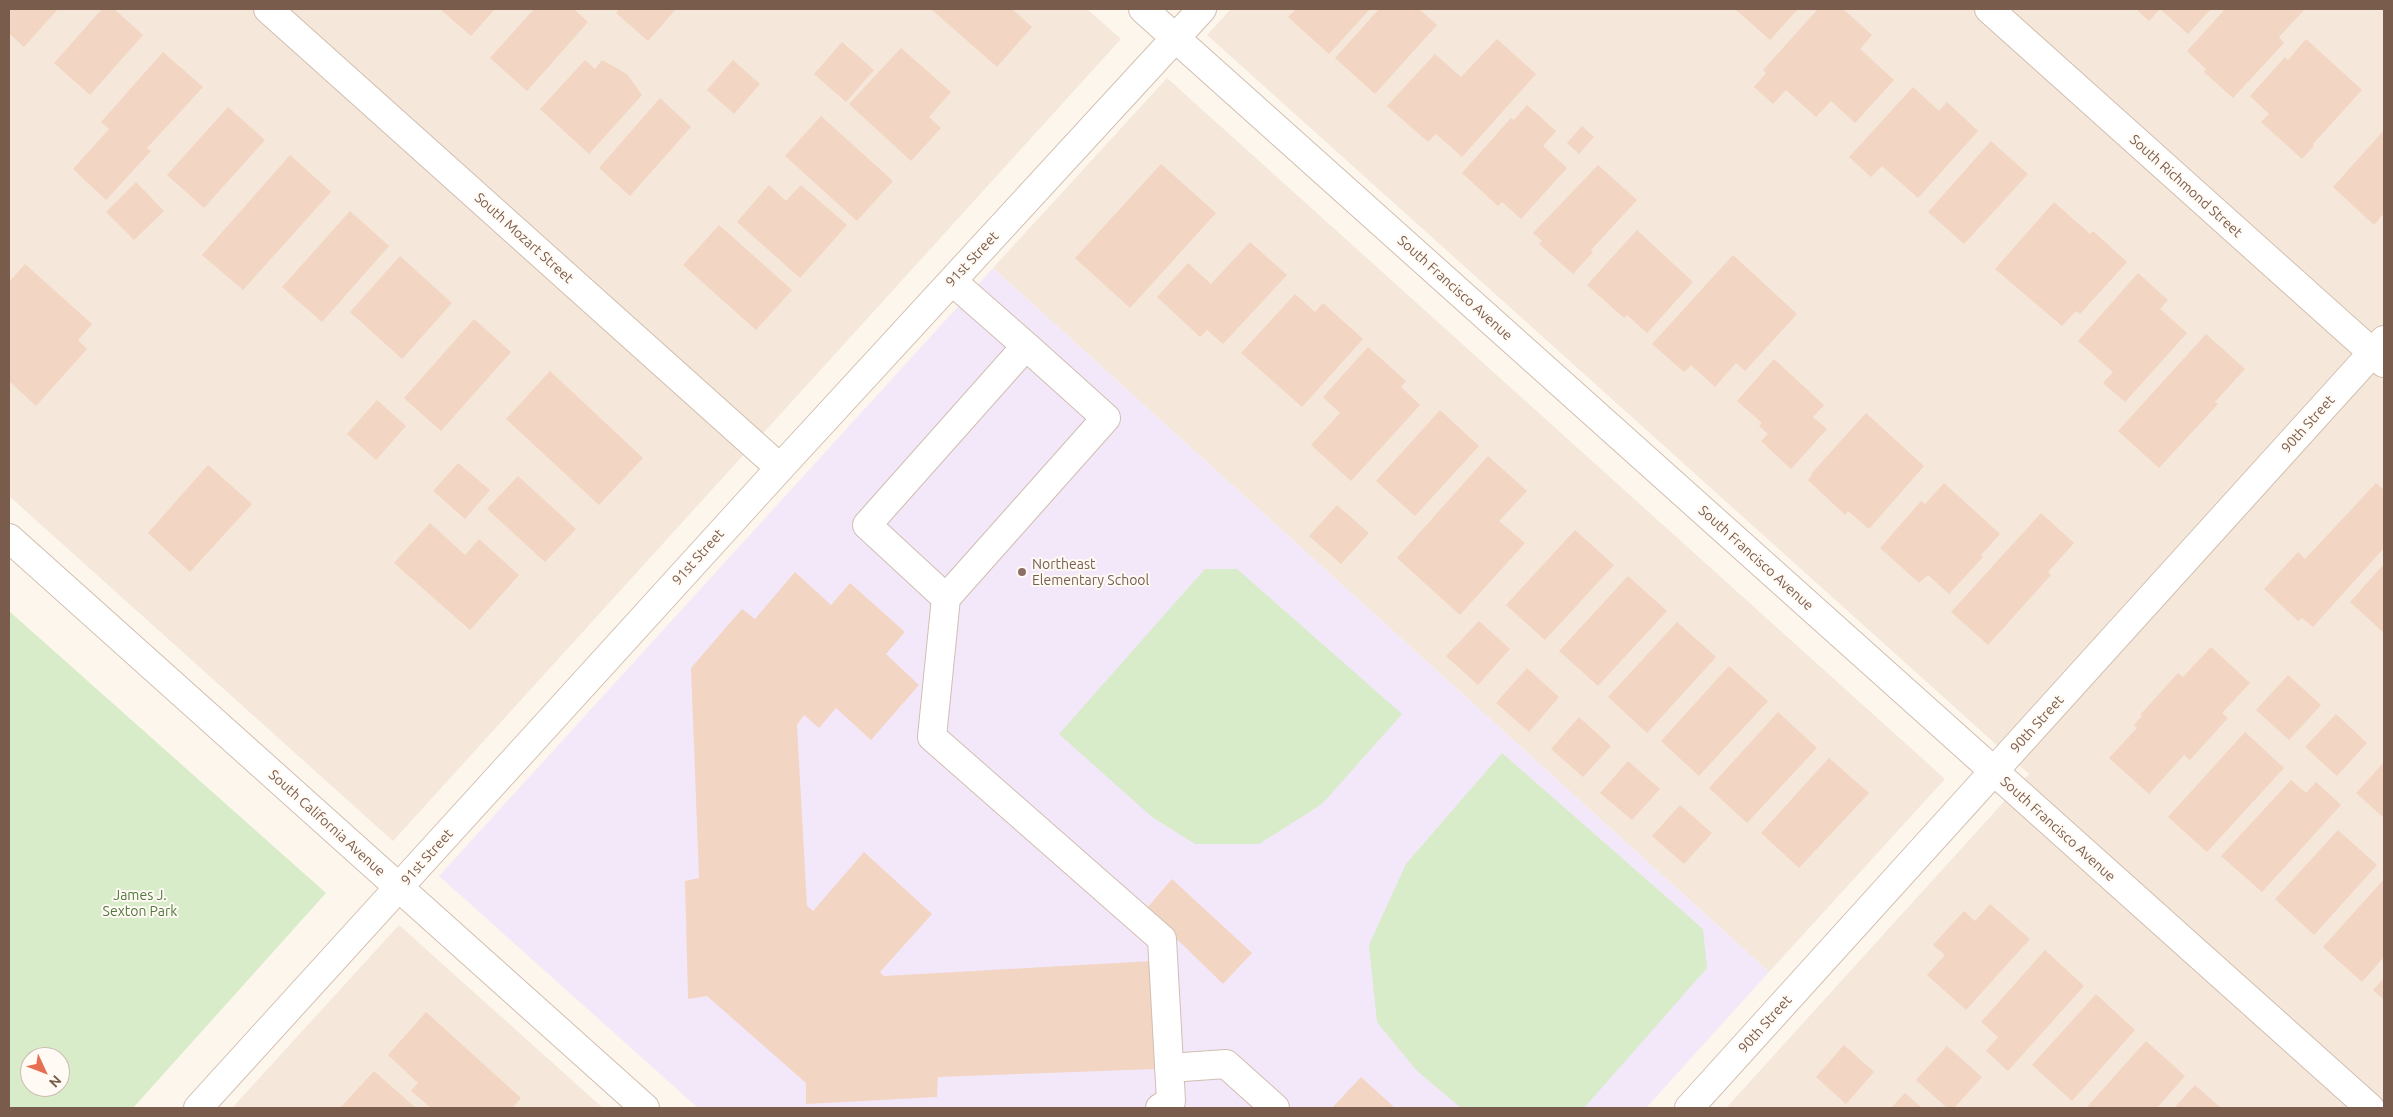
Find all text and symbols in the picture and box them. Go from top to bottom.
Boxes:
street label: South Richmond Street [2126,131,2246,241]
street label: South Mozart Street [471,189,577,287]
street label: 91st Street [942,228,1002,290]
street label: South Francisco Avenue [1394,232,1516,344]
street label: 90th Street [2278,392,2338,456]
street label: South Francisco Avenue [1695,502,1817,614]
street label: 91st Street [668,525,728,589]
place label: Northeast Elementary School [1032,556,1149,588]
marker: Northeast Elementary School [1016,566,1028,578]
street label: 90th Street [2007,692,2067,756]
street label: South California Avenue [265,766,389,880]
street label: South Francisco Avenue [1997,773,2119,885]
street label: 91st Street [397,825,457,889]
park label: James J. Sexton Park [103,887,177,920]
street label: 90th Street [1735,992,1795,1056]
north arrow [20,1047,70,1097]
text: N [46,1072,65,1091]

